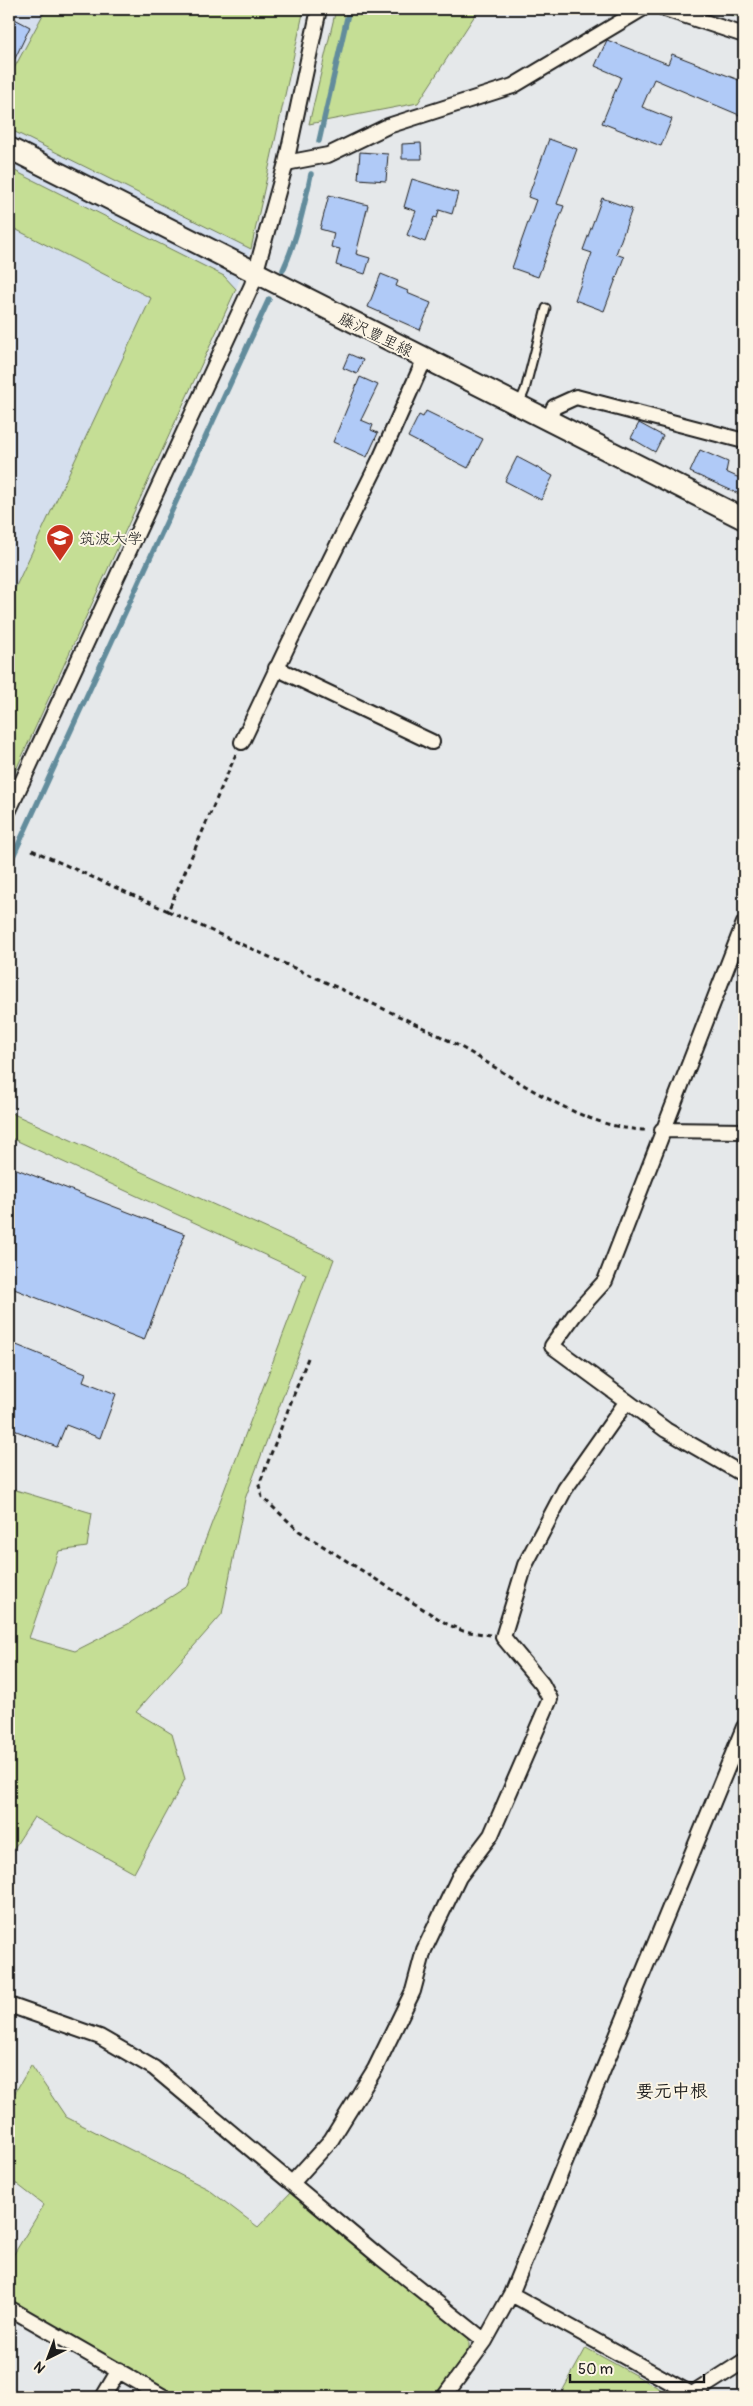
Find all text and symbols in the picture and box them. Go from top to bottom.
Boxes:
street label: 藤沢豊里線 [335,308,416,361]
school or university icon: 筑波大学 [45,523,75,562]
place label: 筑波大学 [79,529,143,549]
district label: 要元中根 [636,2080,708,2103]
north arrow [22,2334,72,2384]
scale bar [570,2351,704,2383]
text: N [30,2358,49,2377]
text: 50 m [578,2360,613,2379]

